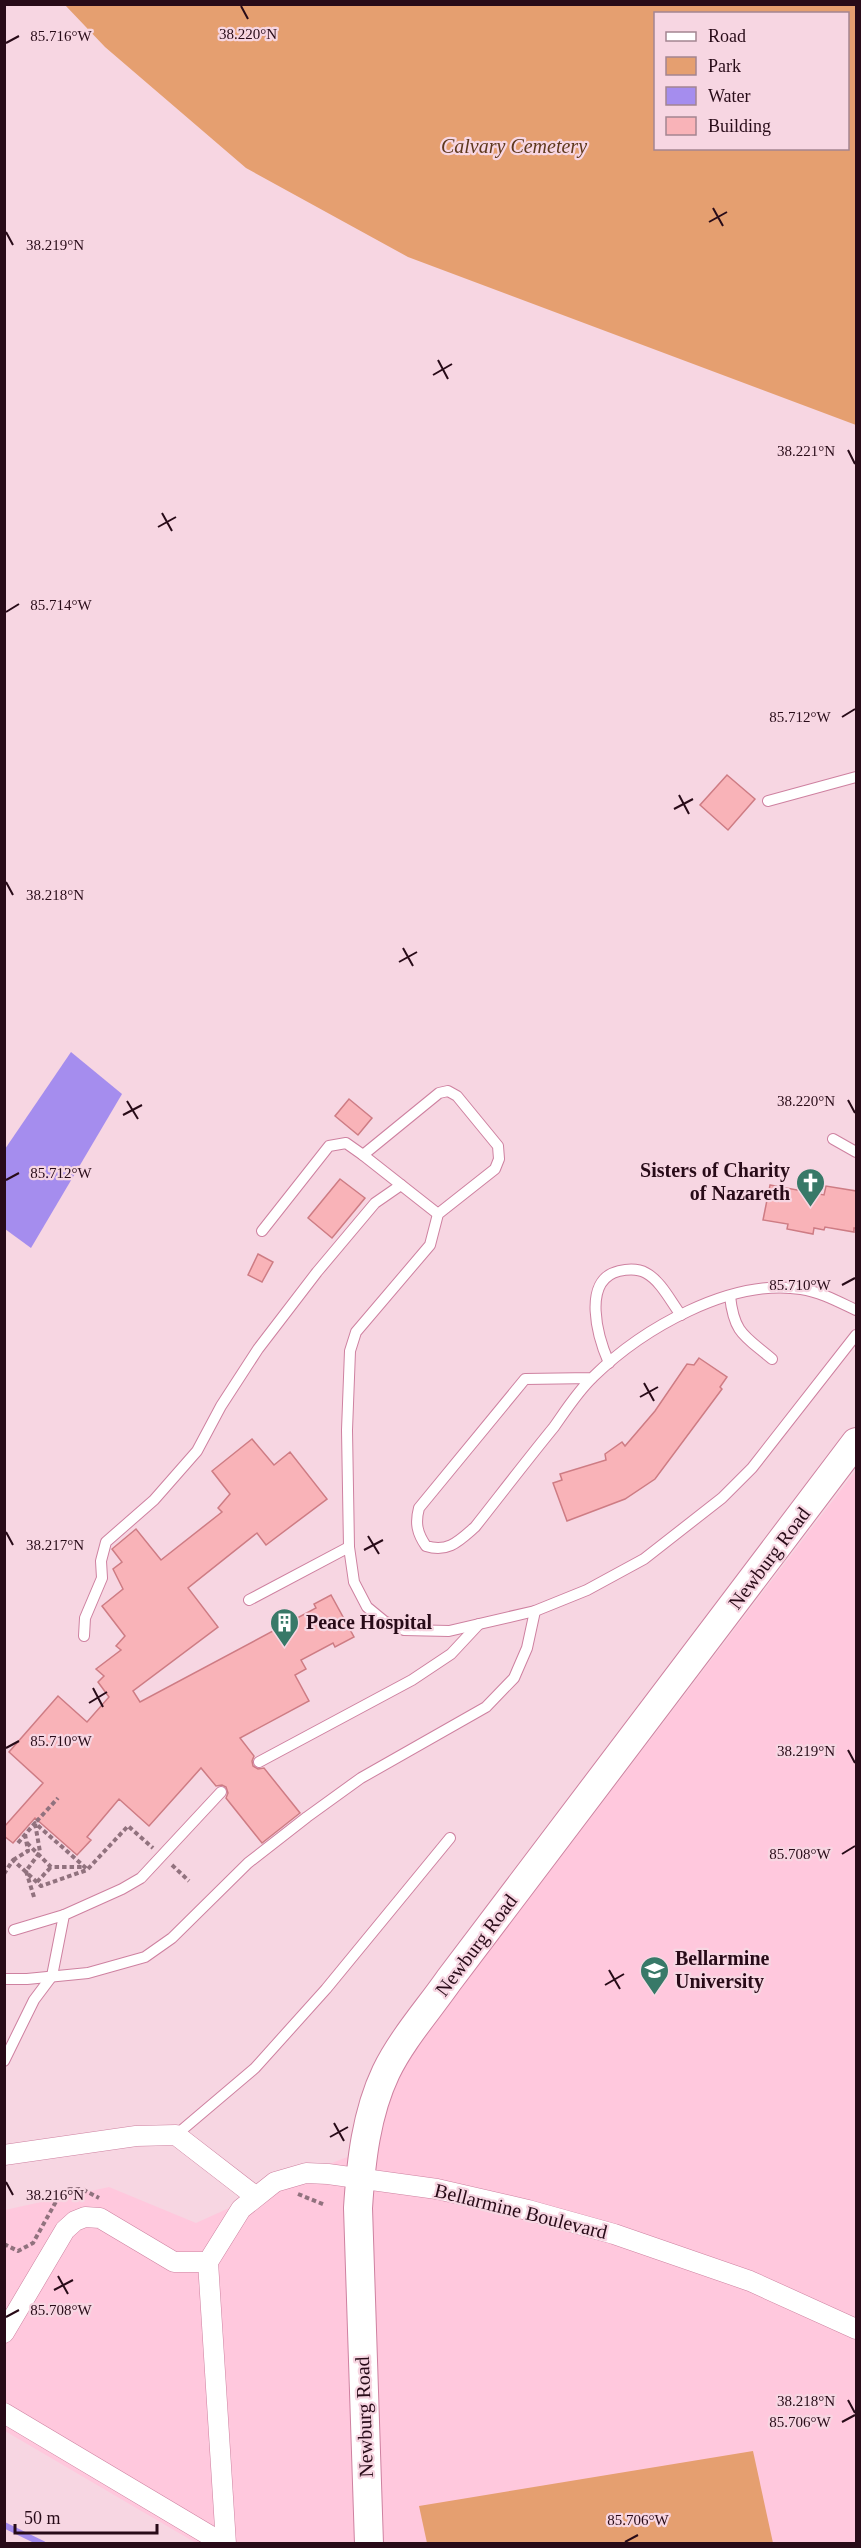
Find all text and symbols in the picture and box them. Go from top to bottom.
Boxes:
legend [654,12,849,150]
text: 38.220°N [219,26,277,42]
text: Road [708,26,746,46]
text: 85.716°W [30,28,93,44]
text: Park [708,56,741,76]
text: Water [708,86,751,106]
text: Building [708,116,771,136]
park label: Calvary Cemetery [441,135,587,158]
text: 38.219°N [26,237,84,253]
text: 38.221°N [777,443,835,459]
text: 85.714°W [30,597,93,613]
text: 85.712°W [769,709,832,725]
text: 38.218°N [26,887,84,903]
text: 38.220°N [777,1093,835,1109]
place label: Sisters of Charity of Nazareth [640,1159,790,1204]
text: 85.712°W [30,1165,93,1181]
church icon: Sisters of Charity of Nazareth [795,1166,827,1208]
text: 85.710°W [769,1277,832,1293]
street label: Newburg Road [724,1503,815,1614]
text: 38.217°N [26,1537,84,1553]
building icon: Peace Hospital [269,1606,301,1648]
place label: Peace Hospital [306,1611,433,1634]
text: 85.710°W [30,1733,93,1749]
text: 38.219°N [777,1743,835,1759]
text: 85.708°W [769,1846,832,1862]
street label: Newburg Road [431,1890,522,2001]
place label: Bellarmine University [675,1947,770,1993]
school or university icon: Bellarmine University [638,1954,670,1996]
street label: Bellarmine Boulevard [432,2179,610,2243]
text: 38.216°N [26,2187,84,2203]
text: 85.708°W [30,2302,93,2318]
street label: Newburg Road [351,2356,378,2478]
text: 38.218°N [777,2393,835,2409]
text: 85.706°W [769,2414,832,2430]
scale bar [15,2497,158,2535]
text: 50 m [24,2508,61,2528]
text: 85.706°W [607,2512,670,2528]

